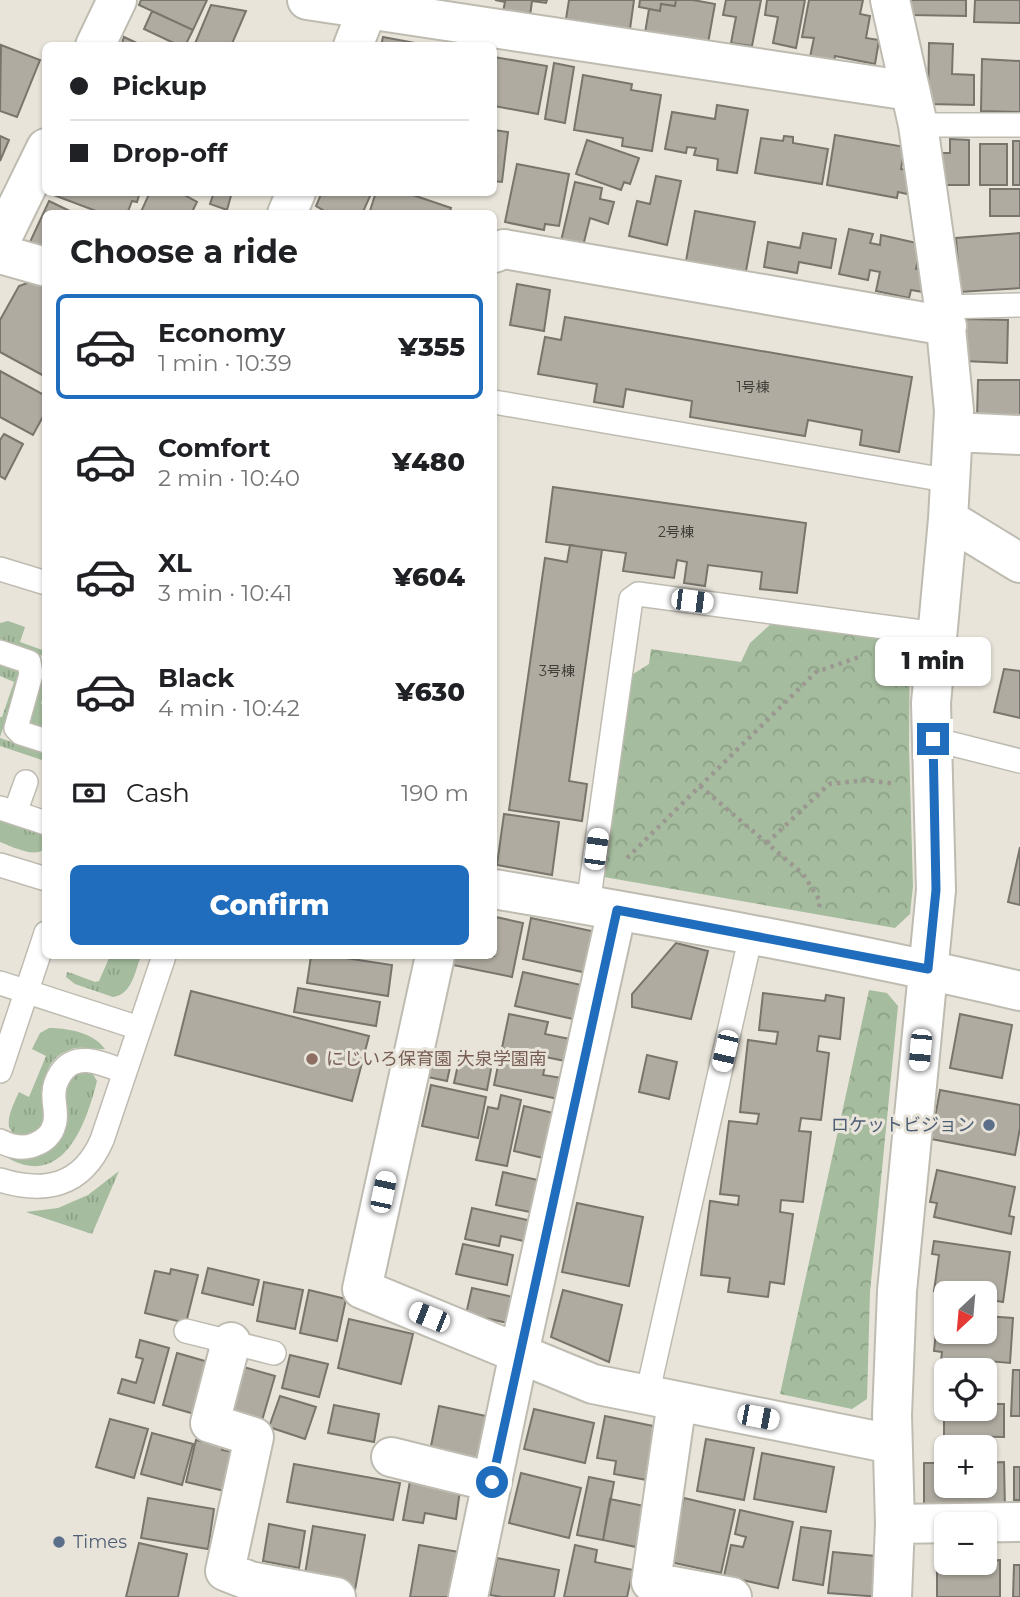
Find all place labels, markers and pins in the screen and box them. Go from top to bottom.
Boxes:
place label: にじいろ保育園 大泉学園南 [326,1048,547,1070]
marker: にじいろ保育園 大泉学園南 [304,1051,320,1067]
place label: ロケットビジョン [831,1114,975,1136]
marker: ロケットビジョン [981,1117,997,1133]
place label: Times [73,1531,127,1553]
marker: Times [51,1534,67,1550]

